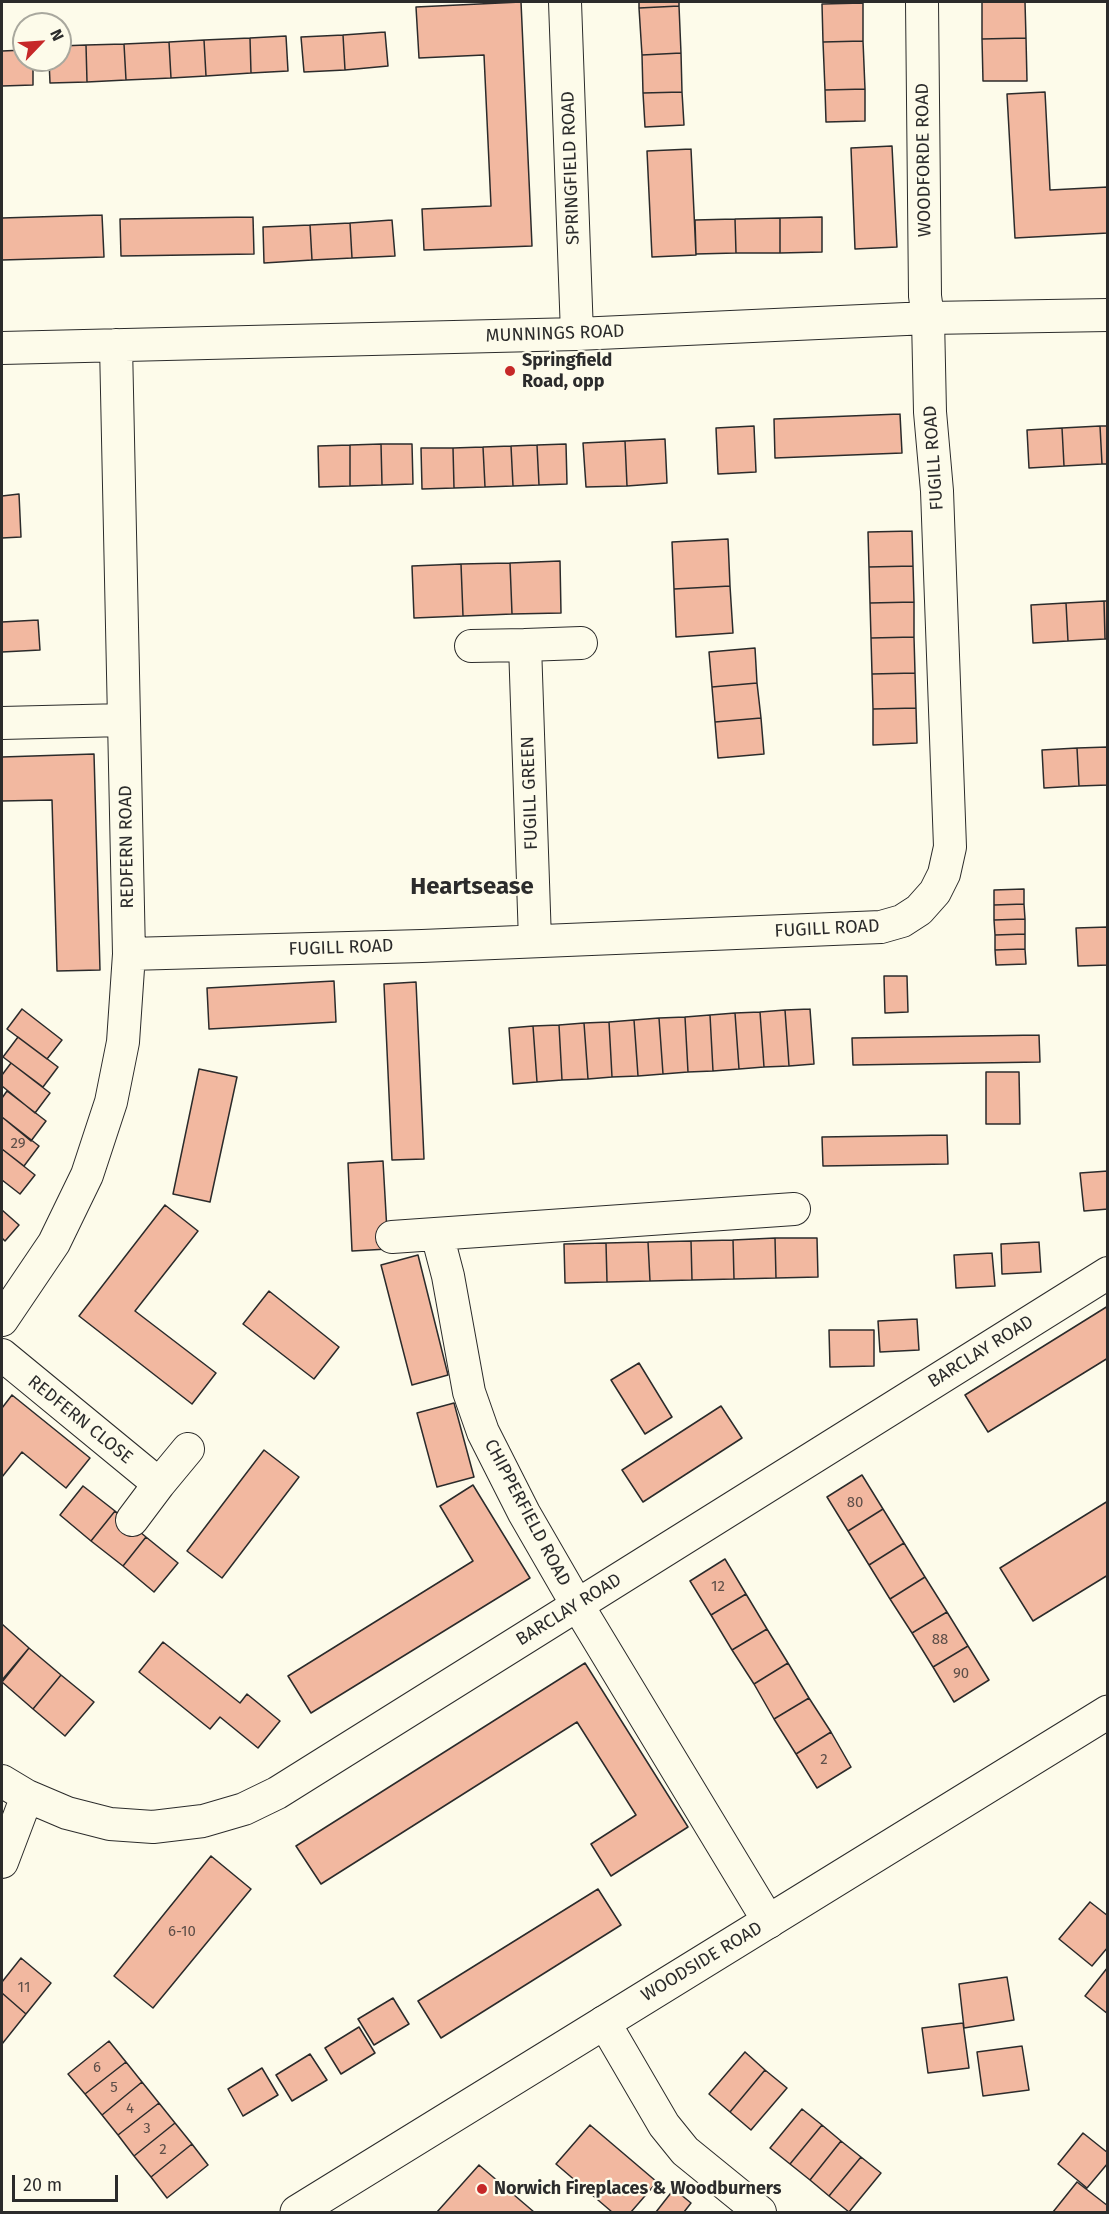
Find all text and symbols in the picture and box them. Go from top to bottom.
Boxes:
north arrow [12,12,72,72]
text: N [46,26,68,44]
street label: WOODFORDE ROAD [912,83,936,237]
street label: SPRINGFIELD ROAD [558,91,584,245]
street label: MUNNINGS ROAD [485,321,625,347]
place label: Springfield Road, opp [522,350,612,392]
marker: Springfield Road, opp [503,364,517,378]
street label: FUGILL ROAD [920,405,948,511]
street label: FUGILL GREEN [517,736,543,850]
street label: REDFERN ROAD [115,785,139,909]
district label: Heartsease [410,873,534,901]
street label: FUGILL ROAD [774,915,880,943]
street label: FUGILL ROAD [288,935,394,961]
house number: 29 [10,1135,26,1153]
street label: BARCLAY ROAD [924,1311,1038,1393]
street label: REDFERN CLOSE [23,1371,137,1469]
street label: CHIPPERFIELD ROAD [479,1436,575,1590]
house number: 80 [847,1494,863,1512]
street label: BARCLAY ROAD [512,1569,626,1651]
house number: 12 [711,1578,725,1596]
house number: 88 [932,1631,948,1649]
house number: 90 [953,1665,969,1683]
house number: 2 [820,1751,828,1769]
street label: WOODSIDE ROAD [638,1917,766,2007]
house number: 6-10 [168,1923,196,1941]
house number: 11 [18,1979,30,1997]
house number: 6 [93,2059,101,2077]
house number: 5 [110,2079,118,2097]
house number: 4 [126,2100,134,2118]
house number: 3 [143,2120,151,2138]
house number: 2 [159,2141,167,2159]
scale bar [15,2163,122,2201]
text: 20 m [23,2174,62,2196]
place label: Norwich Fireplaces & Woodburners [494,2178,782,2200]
marker: Norwich Fireplaces & Woodburners [475,2182,489,2196]

